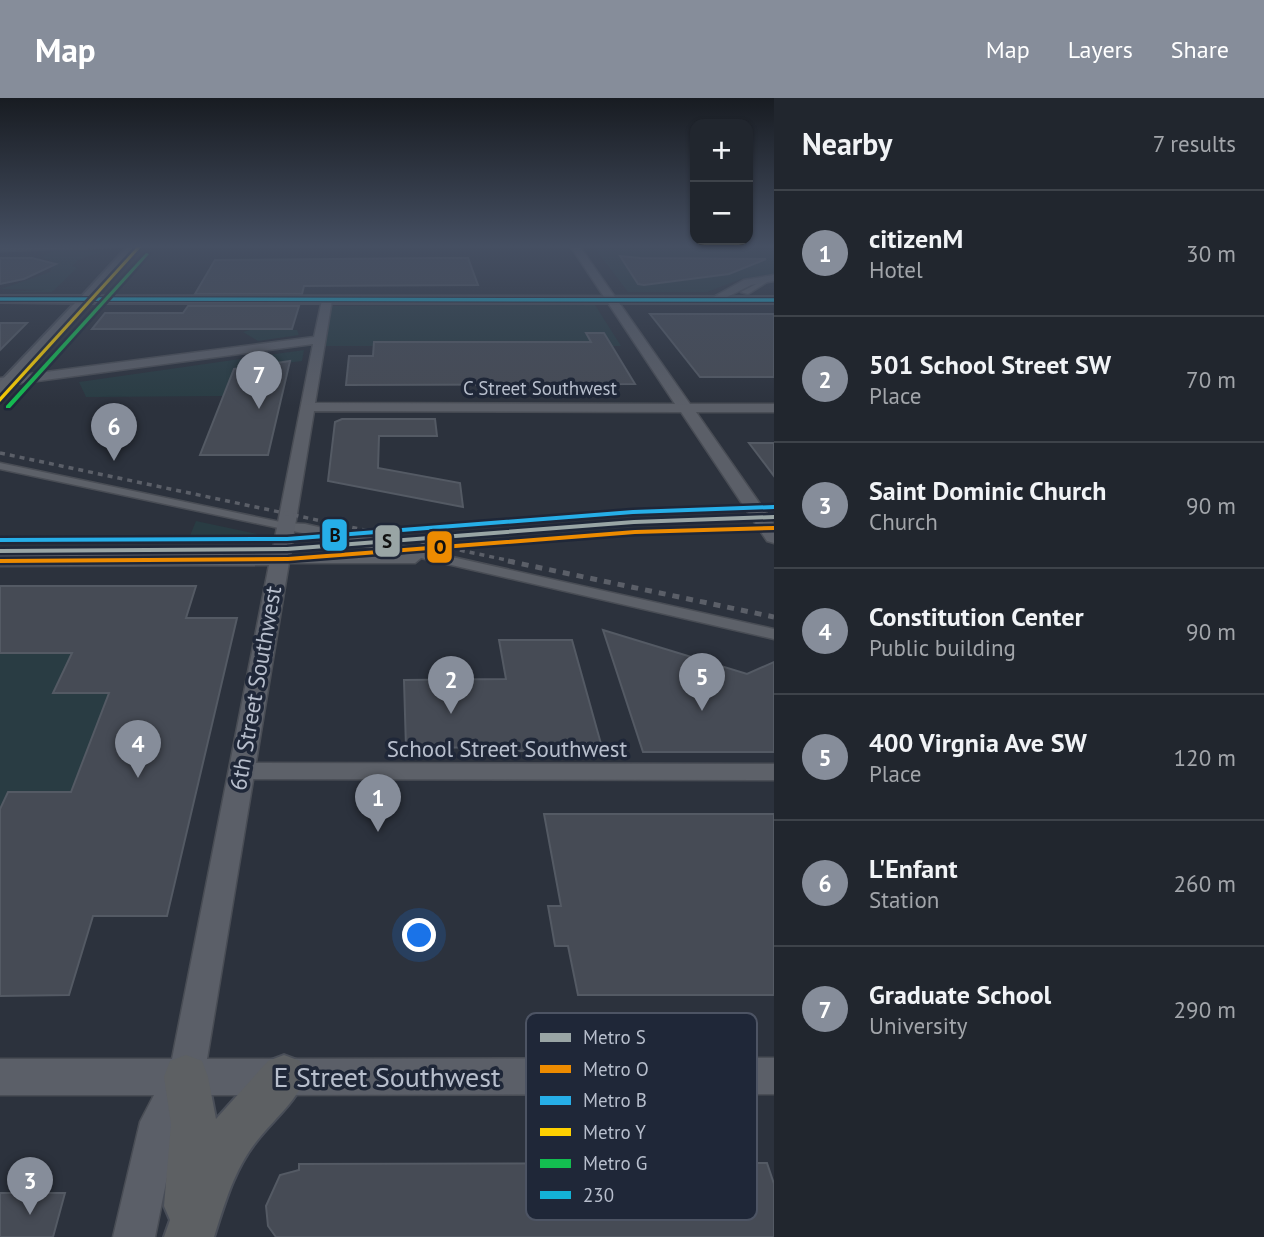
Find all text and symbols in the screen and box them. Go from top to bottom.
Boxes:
text: Map [35,28,96,71]
text: Map [986,34,1030,65]
text: Layers [1068,34,1133,65]
text: Share [1171,34,1229,65]
map controls [690,119,753,245]
button: + [690,119,753,182]
text: Nearby [802,124,892,163]
text: 7 results [1153,129,1236,158]
button: − [690,182,753,245]
text: citizenM [869,222,963,255]
text: 1 [818,239,832,268]
text: 30 m [1186,239,1236,268]
text: Hotel [869,255,923,284]
text: 501 School Street SW [869,348,1111,381]
pin: 7 [236,351,282,409]
text: 2 [818,365,832,394]
text: 70 m [1186,365,1236,394]
street label: C Street Southwest [463,376,618,400]
text: Place [869,381,922,410]
pin: 6 [91,403,137,461]
text: Saint Dominic Church [869,474,1106,507]
text: 3 [818,491,832,520]
text: 90 m [1186,491,1236,520]
text: Church [869,507,938,536]
line badge: B [321,518,348,552]
text: B [329,523,341,547]
line badge: S [374,524,401,558]
text: S [382,529,392,553]
line badge: O [426,530,453,564]
text: O [434,535,447,559]
street label: 6th Street Southwest [223,583,287,792]
text: Constitution Center [869,600,1084,633]
text: 4 [818,617,832,646]
text: 90 m [1186,617,1236,646]
text: Public building [869,633,1016,662]
pin: 5 [679,653,725,711]
pin: 2 [428,656,474,714]
pin: 4 [115,720,161,778]
text: 400 Virgnia Ave SW [869,726,1087,759]
street label: School Street Southwest [387,734,628,763]
text: 5 [818,743,832,772]
text: 120 m [1174,743,1236,772]
text: Place [869,759,922,788]
pin: 1 [355,774,401,832]
text: L'Enfant [869,852,958,885]
text: 6 [818,869,832,898]
text: 260 m [1174,869,1236,898]
text: Station [869,885,939,914]
your location [402,918,436,952]
text: Graduate School [869,978,1051,1011]
text: 7 [818,995,832,1024]
text: 290 m [1174,995,1236,1024]
text: University [869,1011,967,1040]
legend [526,1013,757,1220]
text: Metro S [583,1025,646,1049]
text: Metro O [583,1057,649,1081]
street label: E Street Southwest [273,1058,501,1095]
text: Metro B [583,1088,647,1112]
text: Metro Y [583,1120,646,1144]
text: Metro G [583,1151,647,1175]
pin: 3 [7,1157,53,1215]
text: 230 [583,1183,614,1207]

